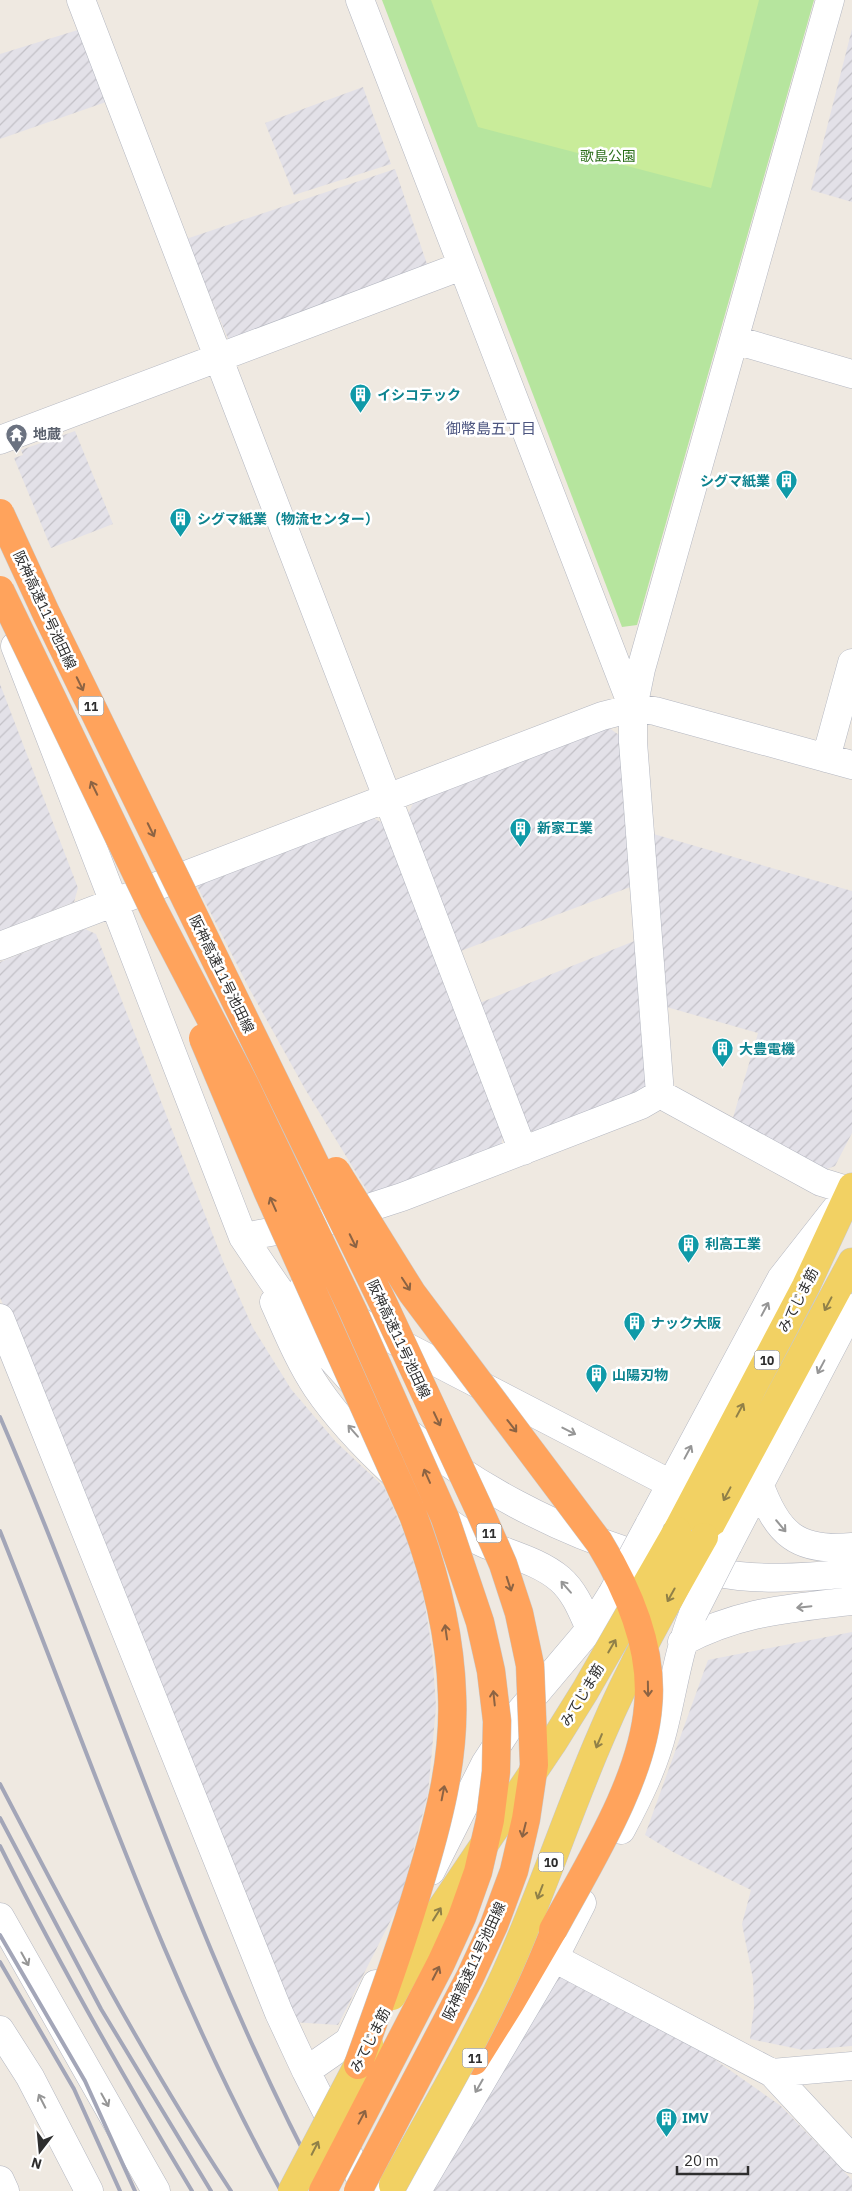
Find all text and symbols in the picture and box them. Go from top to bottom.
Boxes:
park label: 歌島公園 [580,147,636,165]
building icon: イシコテック [349,383,373,414]
place label: イシコテック [377,386,461,404]
district label: 御幣島五丁目 [446,419,536,438]
temple icon: 地蔵 [5,422,29,453]
place label: 地蔵 [33,425,61,443]
building icon: シグマ紙業 [774,469,798,500]
place label: シグマ紙業 [700,472,770,490]
building icon: シグマ紙業（物流センター） [169,507,193,538]
place label: シグマ紙業（物流センター） [197,510,379,528]
street label: 阪神高速11号池田線 [10,548,80,672]
one-way arrow [76,676,85,691]
road number: 11 [78,696,104,716]
one-way arrow [89,781,99,796]
building icon: 新家工業 [509,816,533,847]
place label: 新家工業 [537,819,593,837]
one-way arrow [147,822,156,837]
street label: 阪神高速11号池田線 [186,912,258,1036]
building icon: 大豊電機 [711,1037,735,1068]
place label: 大豊電機 [739,1040,795,1058]
one-way arrow [268,1197,278,1212]
building icon: 利高工業 [677,1232,701,1263]
one-way arrow [348,1233,358,1248]
place label: 利高工業 [705,1235,761,1253]
street label: みてじま筋 [774,1265,822,1335]
one-way arrow [401,1276,411,1290]
street label: 阪神高速11号池田線 [364,1277,434,1401]
one-way arrow [823,1296,832,1311]
one-way arrow [760,1301,770,1316]
building icon: ナック大阪 [623,1311,647,1342]
place label: ナック大阪 [651,1314,721,1332]
road number: 10 [754,1350,780,1370]
one-way arrow [816,1359,826,1374]
building icon: 山陽刃物 [584,1363,608,1394]
place label: 山陽刃物 [612,1366,668,1384]
one-way arrow [736,1403,745,1418]
one-way arrow [433,1411,443,1426]
one-way arrow [506,1419,517,1432]
one-way arrow [347,1425,359,1438]
one-way arrow [562,1426,577,1436]
one-way arrow [683,1444,693,1459]
one-way arrow [421,1469,431,1484]
one-way arrow [722,1486,731,1501]
one-way arrow [775,1520,787,1533]
road number: 11 [476,1524,502,1542]
one-way arrow [505,1576,515,1592]
one-way arrow [561,1580,572,1593]
one-way arrow [666,1588,676,1603]
one-way arrow [796,1602,812,1612]
one-way arrow [441,1624,451,1640]
one-way arrow [607,1639,617,1653]
street label: みてじま筋 [556,1660,608,1730]
one-way arrow [643,1680,653,1697]
one-way arrow [489,1690,499,1706]
one-way arrow [593,1733,603,1748]
one-way arrow [439,1786,449,1802]
one-way arrow [519,1822,528,1838]
road number: 10 [538,1852,564,1871]
one-way arrow [535,1884,544,1899]
street label: 阪神高速11号池田線 [439,1899,509,2023]
one-way arrow [432,1907,442,1921]
one-way arrow [20,1951,30,1966]
one-way arrow [431,1965,441,1980]
street label: みてじま筋 [346,2005,394,2075]
road number: 11 [462,2048,488,2068]
one-way arrow [473,2078,483,2092]
one-way arrow [101,2092,110,2107]
one-way arrow [37,2094,46,2109]
building icon: IMV [654,2106,678,2137]
place label: IMV [682,2109,709,2127]
one-way arrow [357,2110,367,2125]
north arrow [15,2126,65,2176]
one-way arrow [311,2141,320,2156]
scale bar [677,2144,748,2176]
text: 20 m [684,2151,719,2170]
text: N [29,2153,44,2174]

